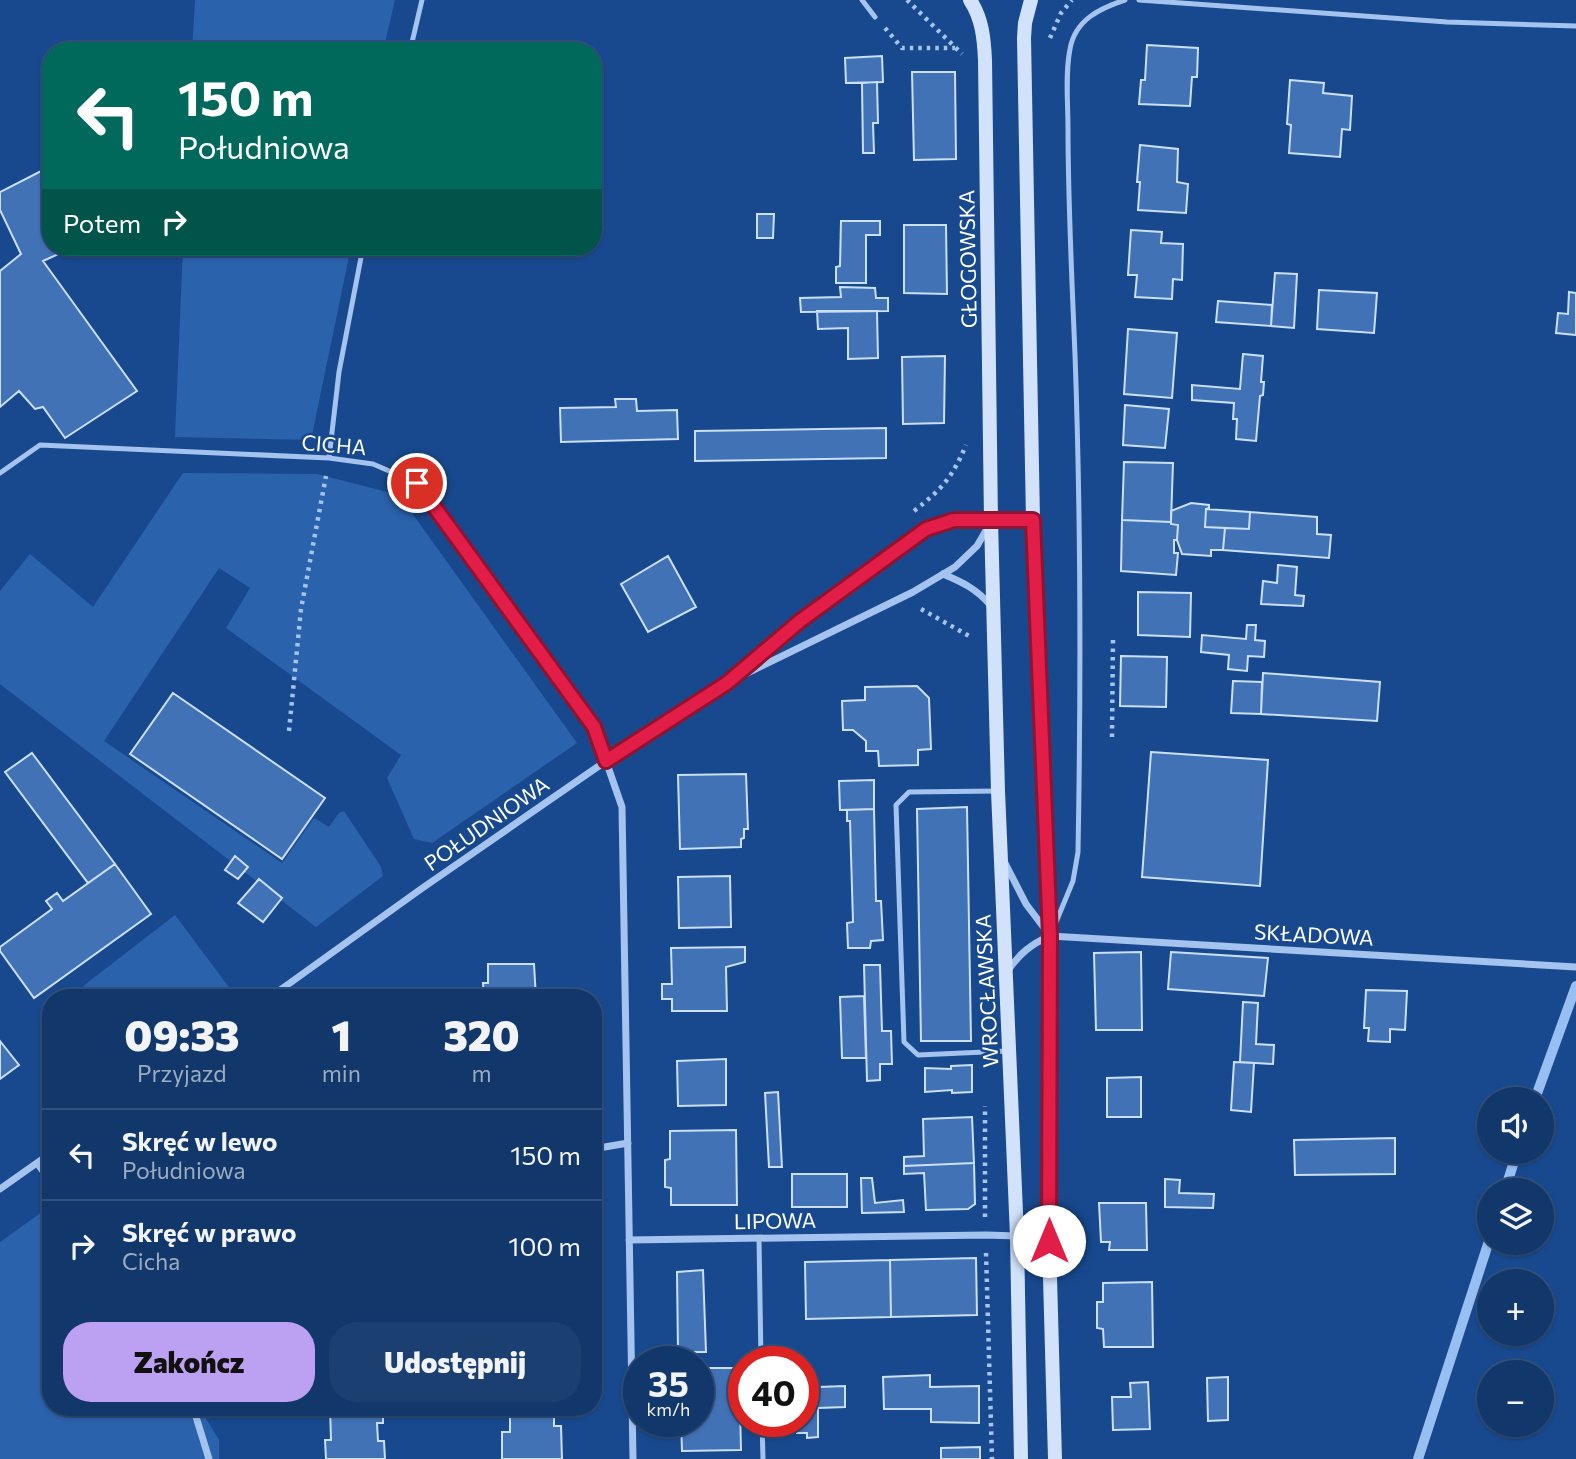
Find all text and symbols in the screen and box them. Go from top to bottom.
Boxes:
text: 150 m [178,66,313,126]
icon: left [63,70,154,161]
text: Południowa [178,126,350,166]
street label: GŁOGOWSKA [953,190,981,328]
icon: right [155,203,193,241]
text: Potem [63,207,141,238]
street label: CICHA [301,429,367,459]
pin [387,453,447,513]
icon: arrive [398,464,436,502]
street label: POŁUDNIOWA [419,771,553,875]
street label: WROCŁAWSKA [969,914,1003,1068]
street label: SKŁADOWA [1254,918,1374,950]
text: 09:33 [124,1008,240,1060]
text: 1 [332,1008,351,1060]
text: 320 [443,1008,520,1060]
text: Przyjazd [137,1059,227,1087]
text: min [322,1059,361,1087]
text: m [471,1059,491,1087]
map controls [1477,1087,1554,1437]
button: sound [1477,1087,1554,1164]
text: Skręć w lewo [122,1125,278,1156]
icon: left [63,1136,101,1174]
text: 150 m [510,1139,581,1170]
text: Południowa [122,1156,245,1184]
button: layers [1477,1178,1554,1255]
position arrow [1012,1204,1086,1278]
street label: LIPOWA [734,1207,816,1233]
text: Skręć w prawo [122,1216,297,1247]
icon: right [63,1227,101,1265]
text: 100 m [508,1230,581,1261]
text: Cicha [122,1247,180,1275]
button: + [1477,1269,1554,1346]
button: Zakończ [63,1322,315,1402]
button: Udostępnij [329,1322,581,1402]
speed limit sign: 40 [728,1346,819,1437]
button: − [1477,1360,1554,1437]
text: 35 [648,1361,689,1404]
text: km/h [647,1398,690,1420]

